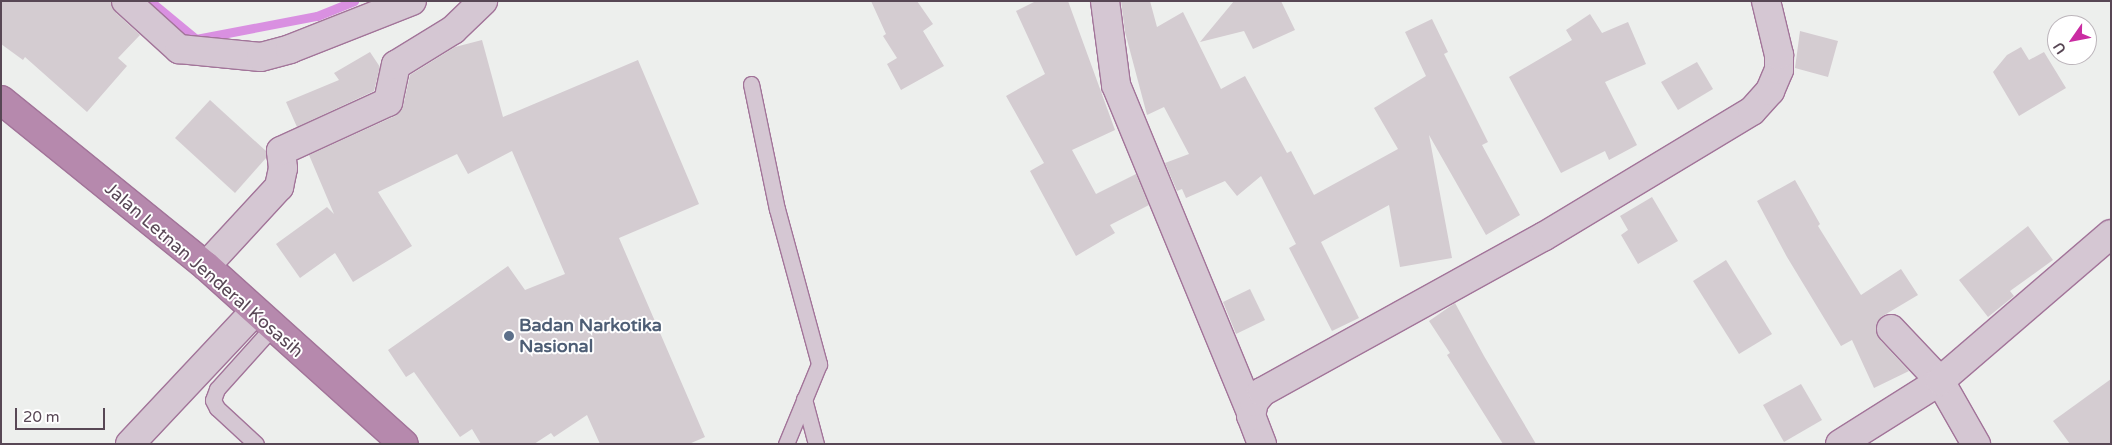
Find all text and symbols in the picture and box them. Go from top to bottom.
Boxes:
north arrow [2047,15,2097,65]
text: U [2050,39,2070,57]
street label: Jalan Letnan Jenderal Kosasih [100,178,308,362]
place label: Badan Narkotika Nasional [519,315,662,358]
marker: Badan Narkotika Nasional [503,330,515,342]
scale bar [18,398,108,430]
text: 20 m [23,408,60,426]

